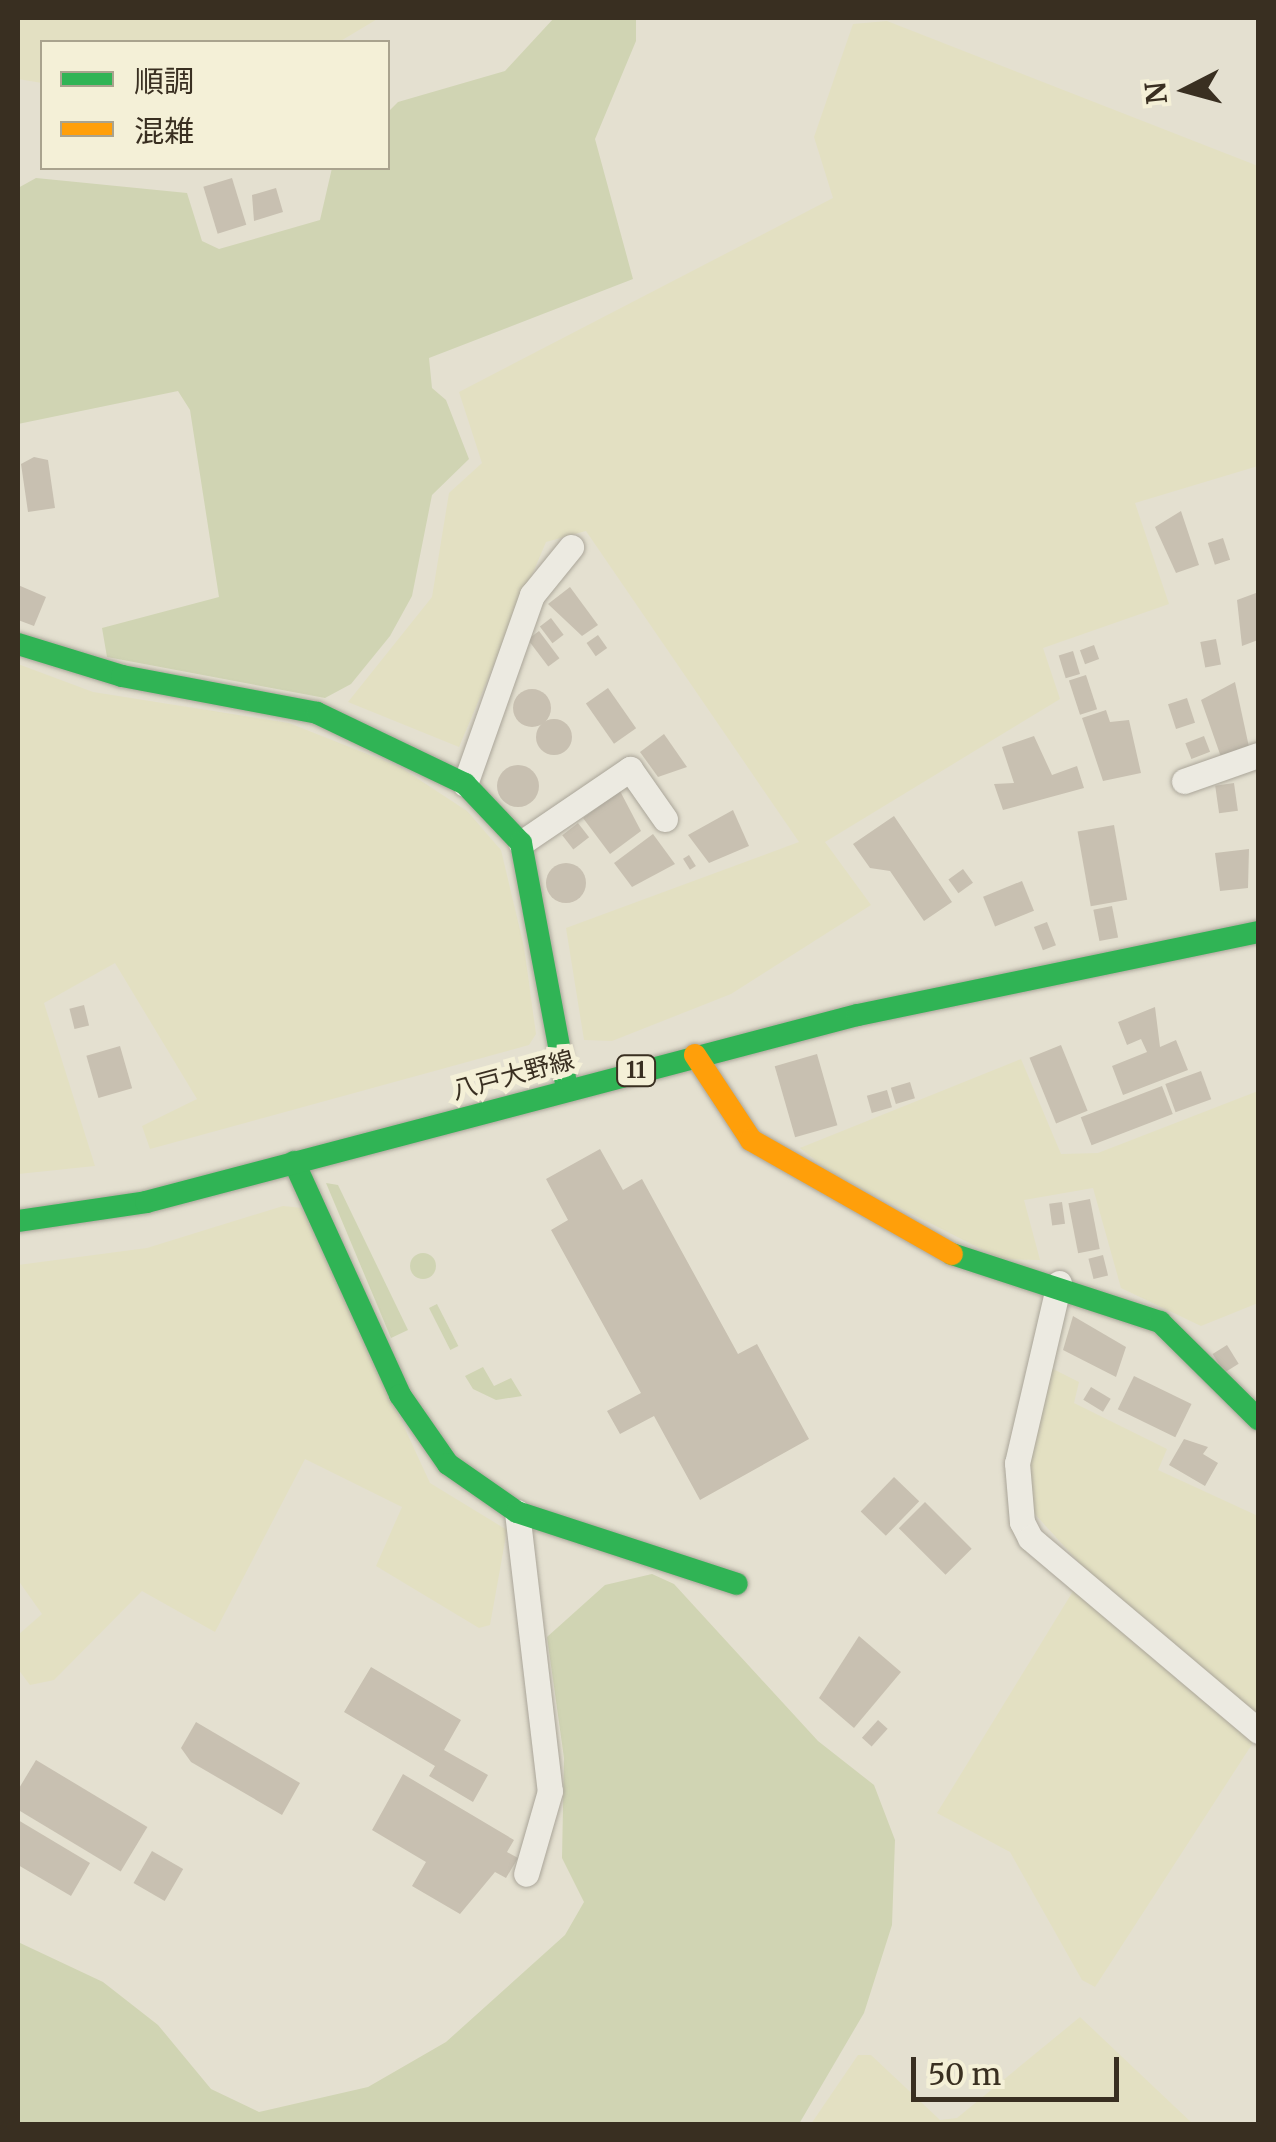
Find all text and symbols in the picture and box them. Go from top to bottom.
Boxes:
legend [40,40,390,170]
north arrow [1136,40,1236,140]
text: 順調 [134,62,194,100]
text: N [1137,80,1175,106]
text: 混雑 [134,112,194,150]
street label: 八戸大野線 [449,1044,577,1106]
road number: 11 [616,1054,656,1088]
scale bar [916,2037,1124,2099]
text: 50 m [928,2055,1001,2093]

